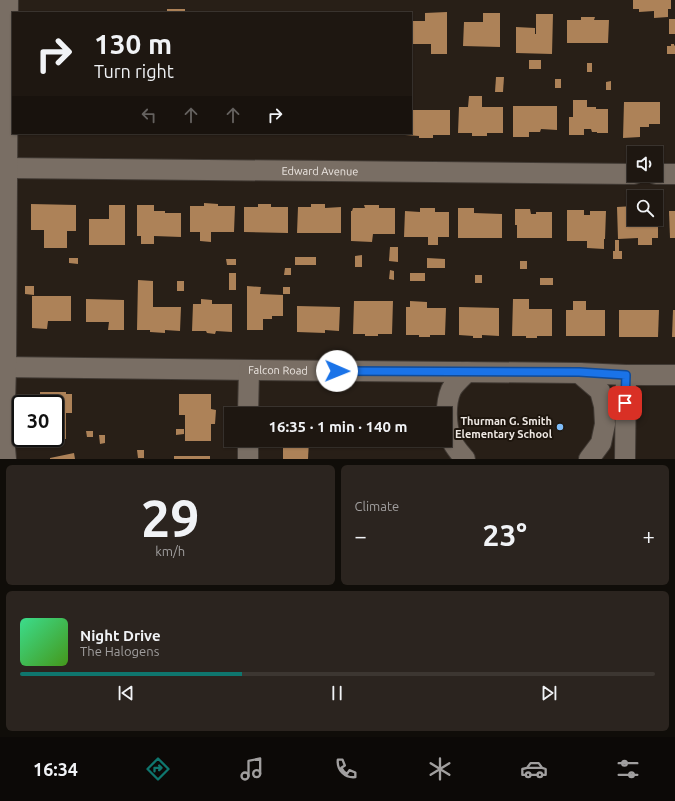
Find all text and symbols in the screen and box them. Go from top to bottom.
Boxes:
icon: right [28,28,80,80]
text: 130 m [94,28,172,59]
text: Turn right [94,61,174,81]
icon: left [138,104,160,126]
icon: ahead [180,104,202,126]
icon: ahead [222,104,244,126]
icon: right [264,104,286,126]
map controls [627,146,663,226]
button: sound [627,146,663,182]
street label: Edward Avenue [281,165,359,177]
button: search [627,190,663,226]
position arrow [316,350,358,392]
street label: Falcon Road [248,364,308,376]
pin [608,386,642,420]
icon: arrive [614,392,636,414]
speed limit sign: 30 [12,395,64,447]
place label: Thurman G. Smith Elementary School [455,415,553,440]
text: 16:35 · 1 min · 140 m [269,418,407,435]
marker: Thurman G. Smith Elementary School [555,422,565,432]
text: 29 [141,489,200,547]
text: Climate [355,499,399,513]
text: 23° [483,518,527,552]
text: − [355,523,367,548]
text: + [643,523,655,548]
text: km/h [155,544,185,558]
text: Night Drive [80,627,161,644]
text: The Halogens [80,644,159,658]
icon: previous [115,682,137,704]
icon: pause [326,682,348,704]
icon: next [538,682,560,704]
icon: directions [144,755,172,783]
icon: music [238,755,266,783]
icon: phone [332,755,360,783]
icon: climate [426,755,454,783]
icon: car [520,755,548,783]
icon: filters [614,755,642,783]
text: 16:34 [33,759,78,779]

